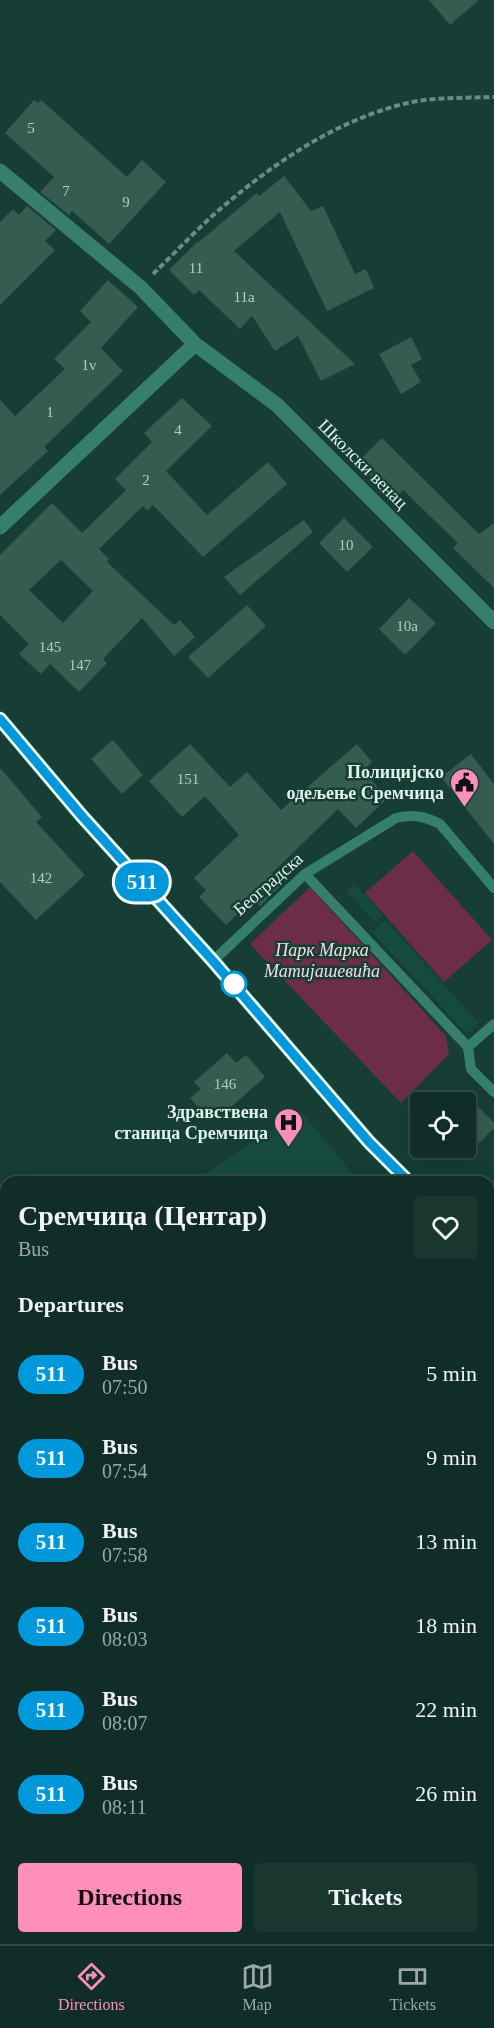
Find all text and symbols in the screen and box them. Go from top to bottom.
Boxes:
house number: 5 [27,120,35,136]
house number: 7 [62,183,70,199]
house number: 9 [122,194,130,210]
house number: 11 [189,260,203,276]
house number: 11a [233,289,255,305]
house number: 1v [82,357,97,373]
house number: 1 [46,404,54,420]
street label: Школски венац [314,415,412,513]
house number: 4 [174,422,182,438]
house number: 2 [142,472,150,488]
house number: 10 [339,537,354,553]
house number: 10a [396,618,418,634]
house number: 145 [39,639,61,655]
house number: 147 [69,657,92,673]
place label: Полицијско одељење Сремчица [286,762,444,803]
public building icon: Полицијско одељење Сремчица [449,766,481,808]
house number: 151 [177,771,199,787]
street label: Београдска [229,848,307,920]
line badge: 511 [108,862,176,902]
house number: 142 [30,870,52,886]
text: 511 [127,870,157,894]
park label: Парк Марка Матијашевића [263,940,380,981]
unlabelled marker [221,971,247,997]
house number: 146 [214,1076,237,1092]
map controls [410,1092,476,1158]
button: locate [410,1092,476,1158]
place label: Здравствена станица Сремчица [114,1102,268,1143]
hospital icon: Здравствена станица Сремчица [273,1106,305,1148]
button: heart [414,1196,477,1259]
text: Сремчица (Центар) [18,1200,267,1231]
text: Bus [18,1238,49,1260]
text: Departures [18,1292,124,1317]
text: Bus [102,1350,137,1375]
text: 5 min [426,1361,477,1386]
text: 511 [36,1362,66,1386]
text: 07:50 [102,1376,148,1398]
text: Bus [102,1434,137,1459]
text: 9 min [426,1445,477,1470]
text: 511 [36,1446,66,1470]
text: 07:54 [102,1460,148,1482]
text: Bus [102,1518,137,1543]
text: 13 min [415,1529,477,1554]
text: 511 [36,1530,66,1554]
text: 07:58 [102,1544,148,1566]
text: Bus [102,1602,137,1627]
text: 18 min [415,1613,477,1638]
text: 511 [36,1614,66,1638]
text: 08:03 [102,1628,148,1650]
text: Bus [102,1686,137,1711]
text: 22 min [415,1697,477,1722]
text: 511 [36,1698,66,1722]
text: 08:07 [102,1712,148,1734]
text: Bus [102,1770,137,1795]
text: 26 min [415,1781,477,1806]
text: 511 [36,1782,66,1806]
text: 08:11 [102,1796,147,1818]
button: Directions [18,1863,242,1932]
button: Tickets [254,1863,477,1932]
tab: Directions [58,1960,125,2014]
tab: Map [241,1960,274,2014]
tab: Tickets [390,1960,436,2014]

